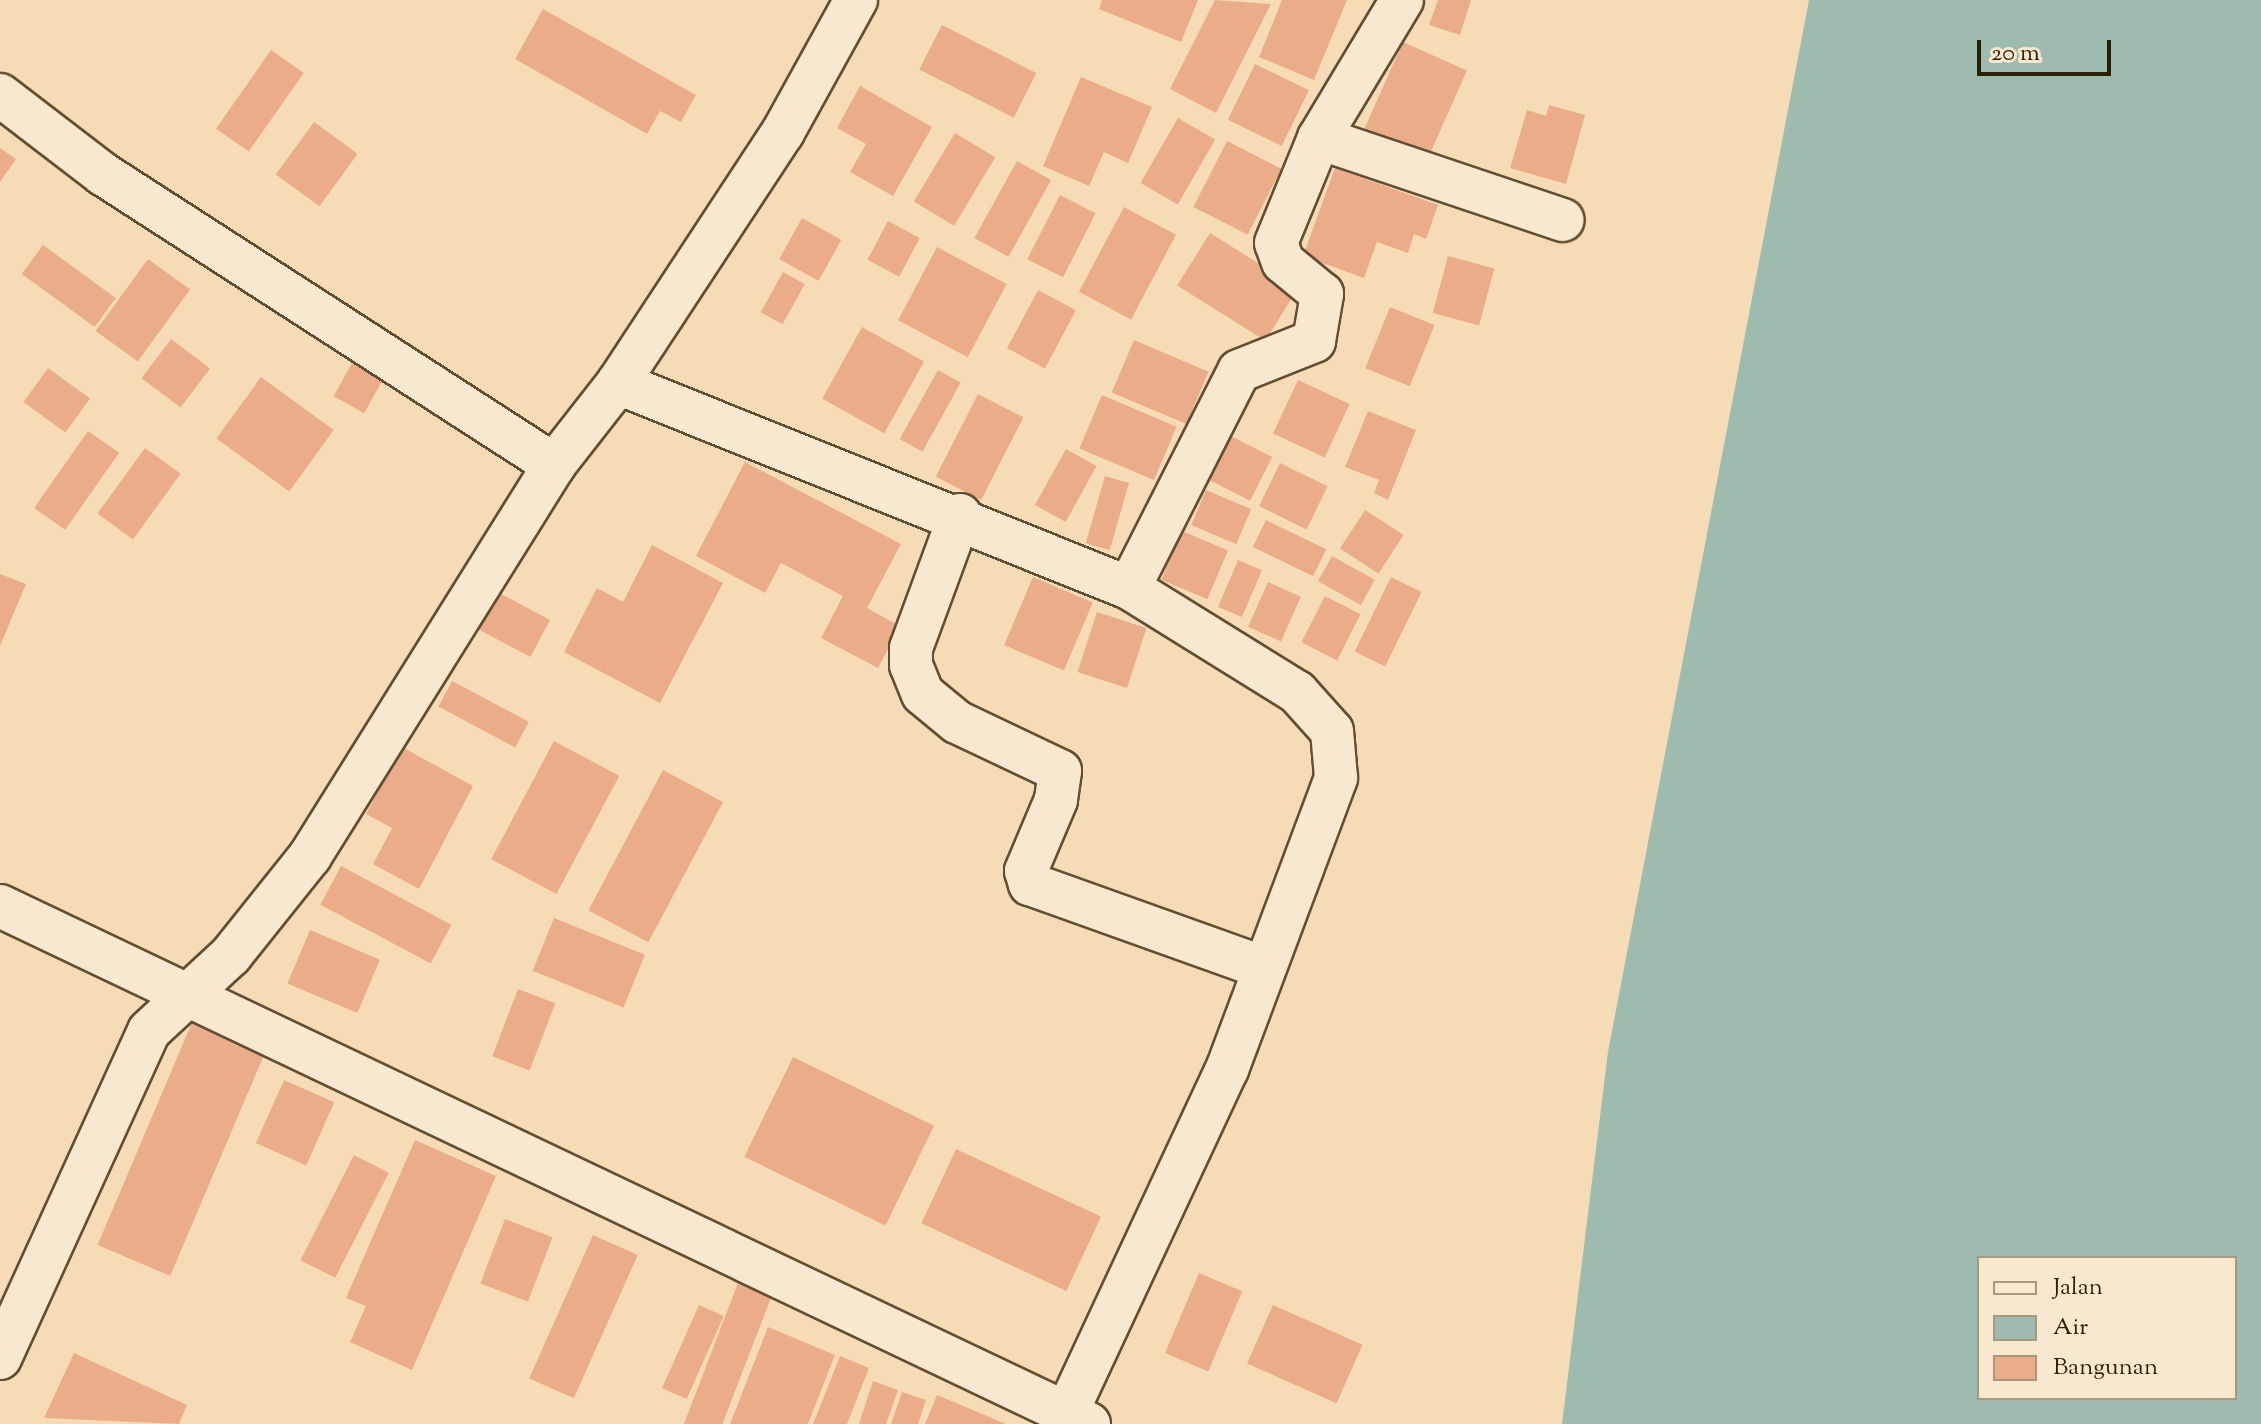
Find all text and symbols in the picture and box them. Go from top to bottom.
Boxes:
scale bar [1981,24,2115,74]
text: 20 m [1991,37,2040,71]
legend [1977,1256,2237,1400]
text: Jalan [2053,1271,2103,1305]
text: Air [2053,1311,2088,1345]
text: Bangunan [2053,1351,2158,1385]

